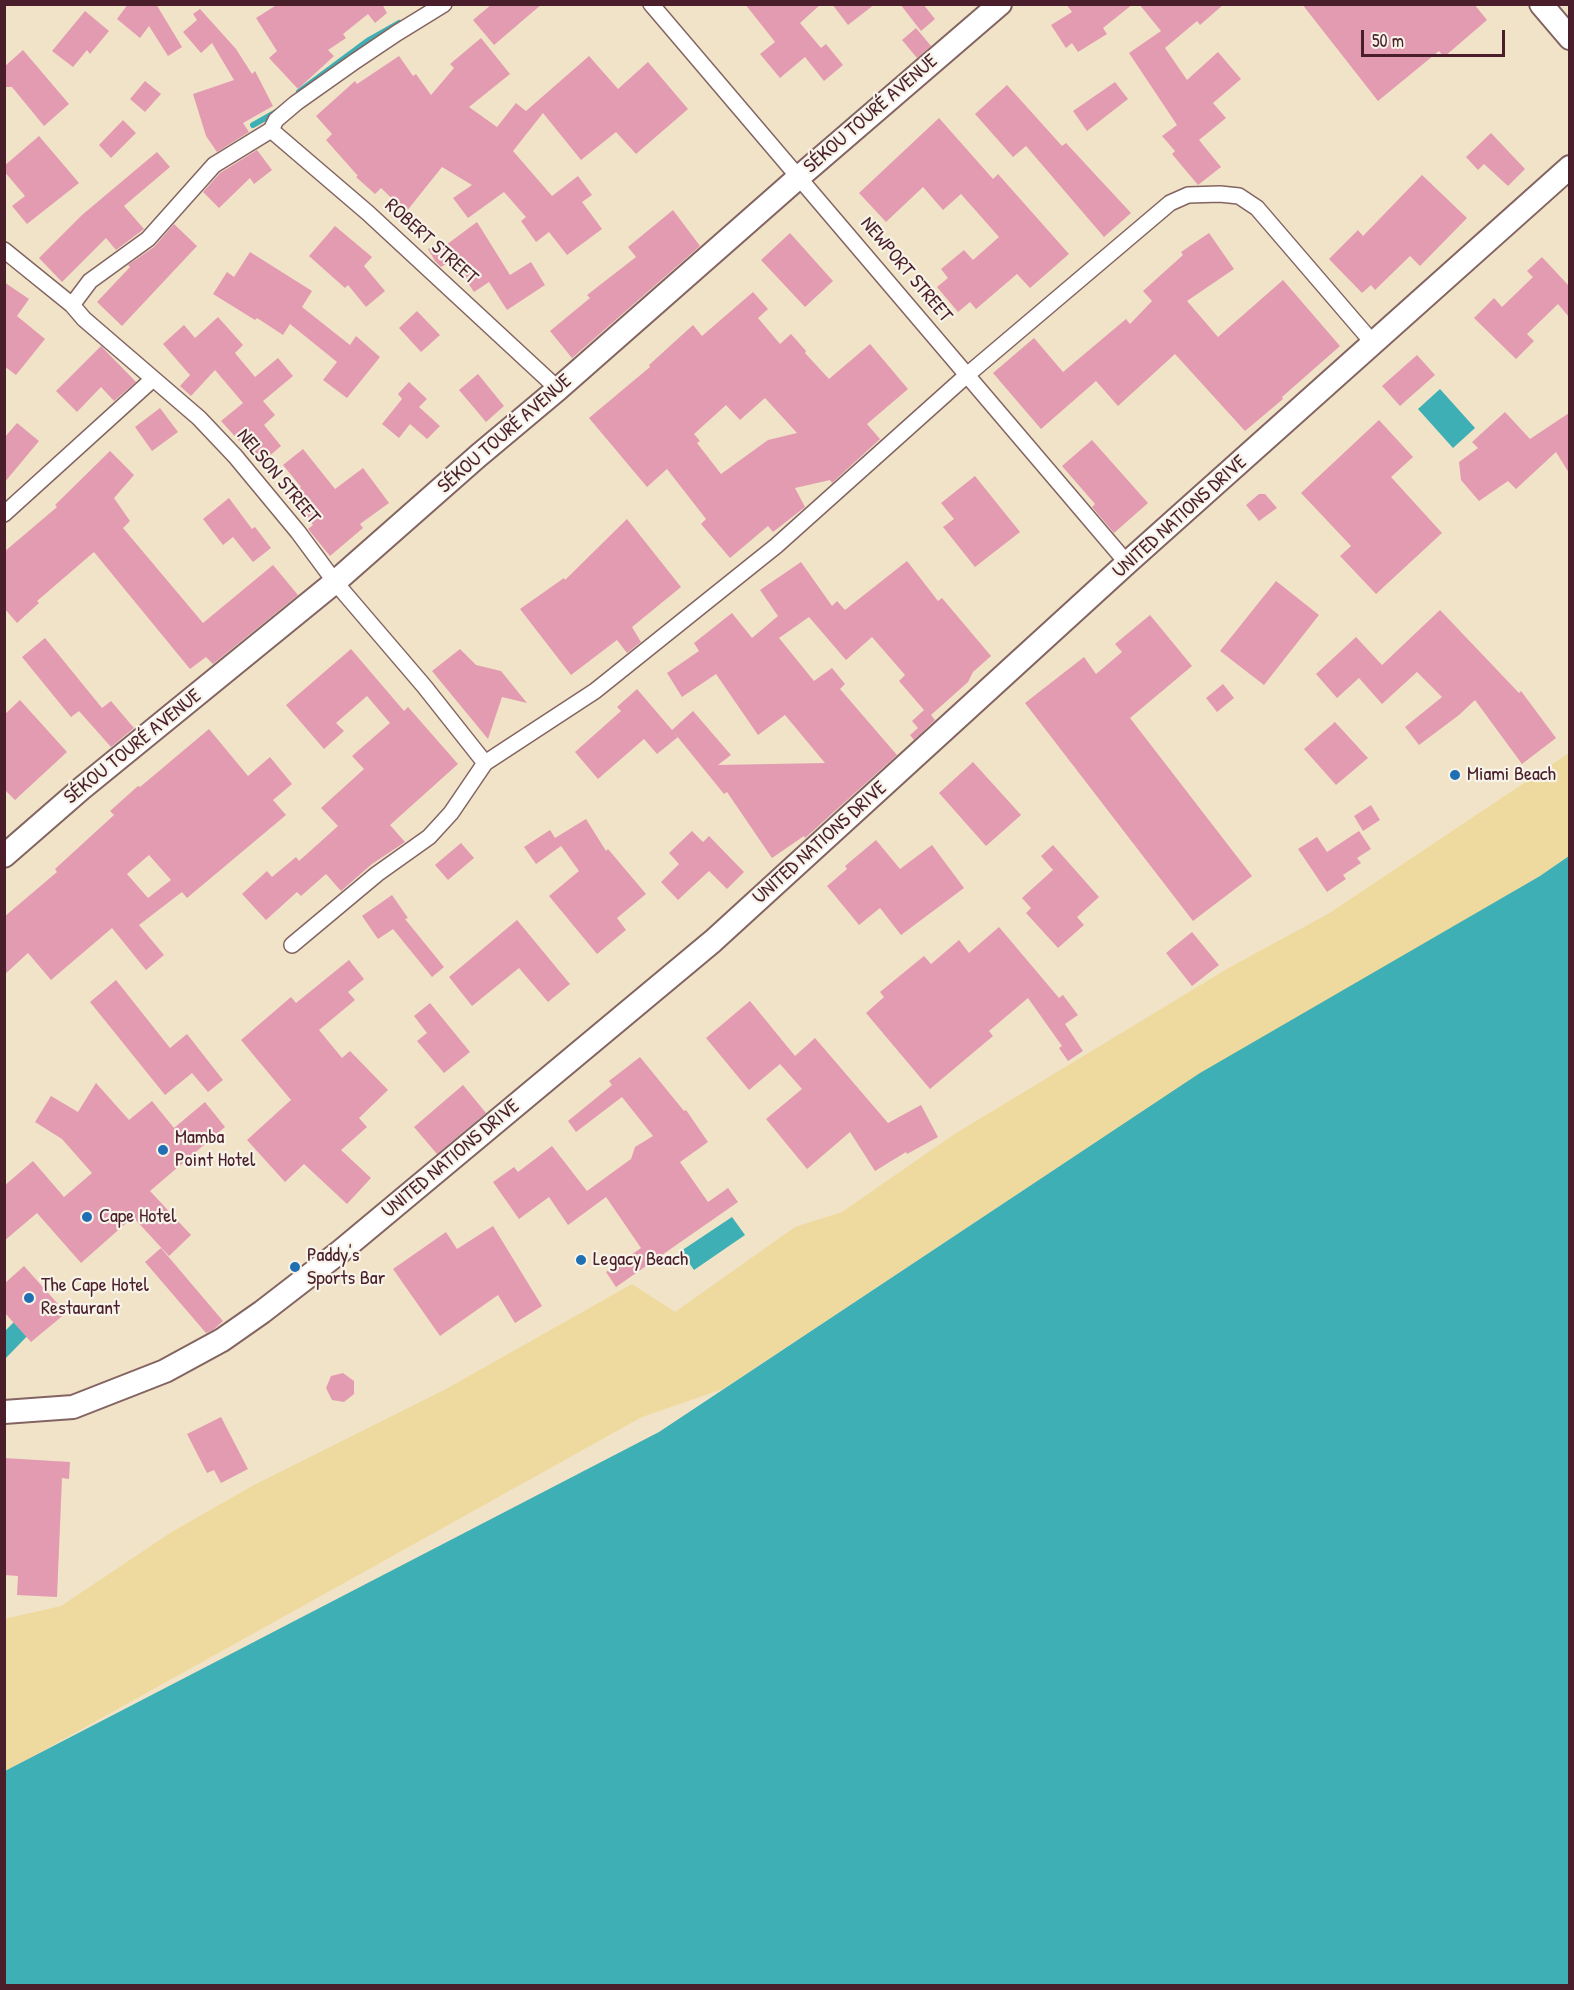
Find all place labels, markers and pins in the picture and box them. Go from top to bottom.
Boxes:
place label: Miami Beach [1467,763,1556,787]
marker: Miami Beach [1448,768,1462,782]
place label: Mamba Point Hotel [175,1126,255,1173]
marker: Mamba Point Hotel [156,1143,170,1157]
place label: Cape Hotel [99,1205,176,1229]
marker: Cape Hotel [80,1210,94,1224]
place label: Paddy's Sports Bar [307,1244,385,1291]
place label: Legacy Beach [593,1248,688,1272]
marker: Legacy Beach [574,1253,588,1267]
marker: Paddy's Sports Bar [288,1260,302,1274]
place label: The Cape Hotel Restaurant [41,1274,149,1321]
marker: The Cape Hotel Restaurant [22,1291,36,1305]

